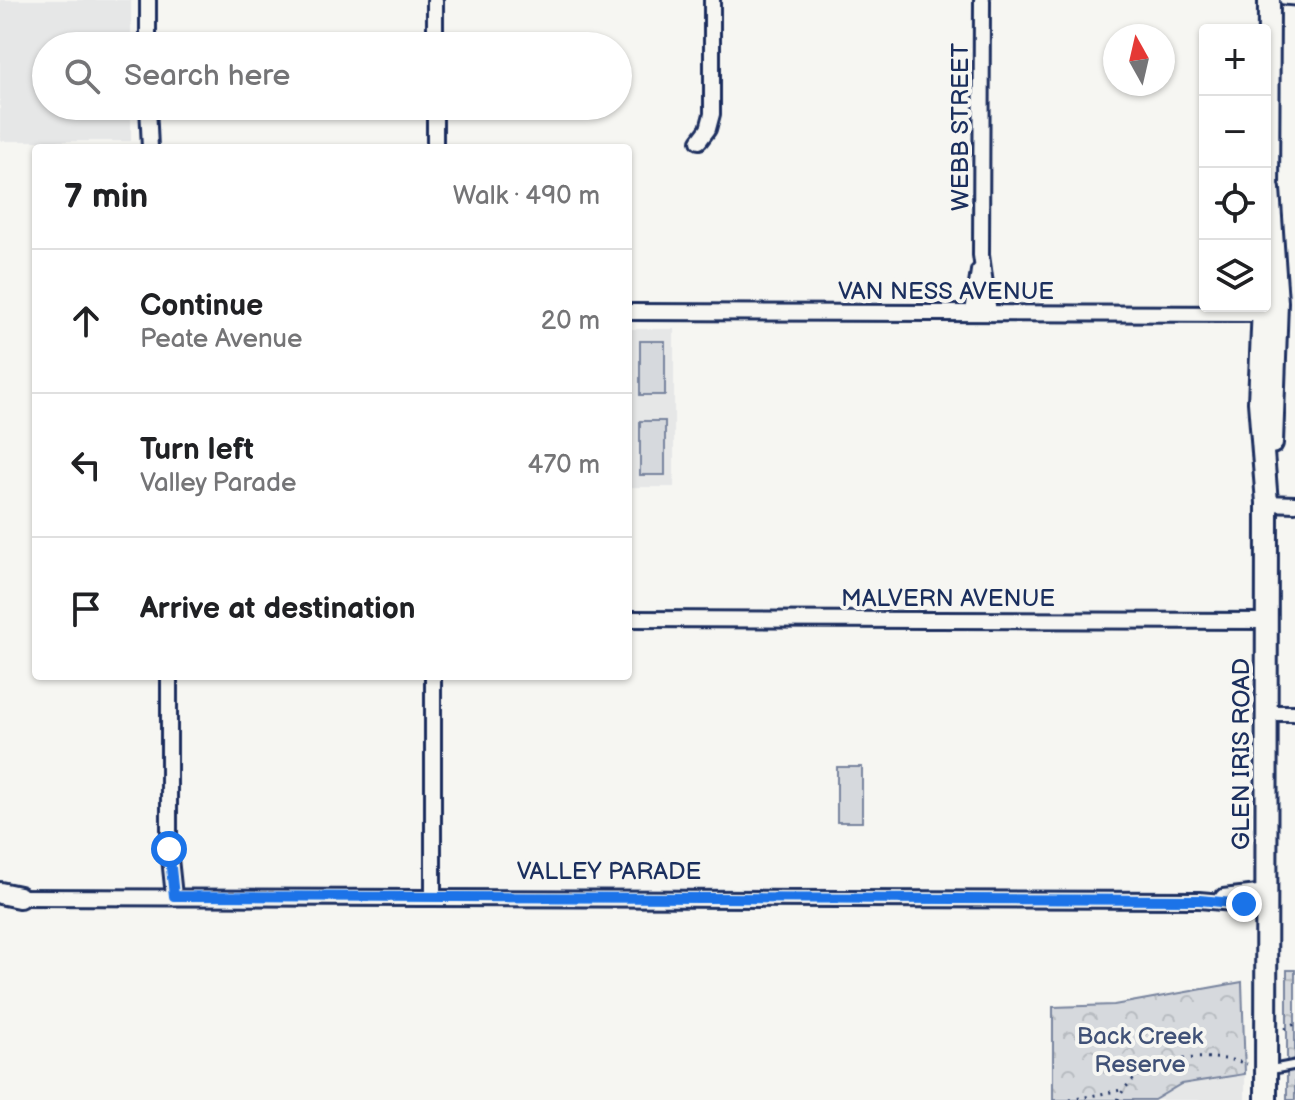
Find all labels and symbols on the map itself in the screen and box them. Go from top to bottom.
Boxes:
north arrow [1103,24,1175,96]
street label: WEBB STREET [946,42,975,211]
street label: VAN NESS AVENUE [838,277,1054,306]
street label: MALVERN AVENUE [841,584,1055,613]
street label: GLEN IRIS ROAD [1227,658,1256,850]
route start [151,831,187,867]
street label: VALLEY PARADE [517,857,701,886]
route end [1226,886,1262,922]
park label: Back Creek Reserve [1077,1022,1203,1079]

